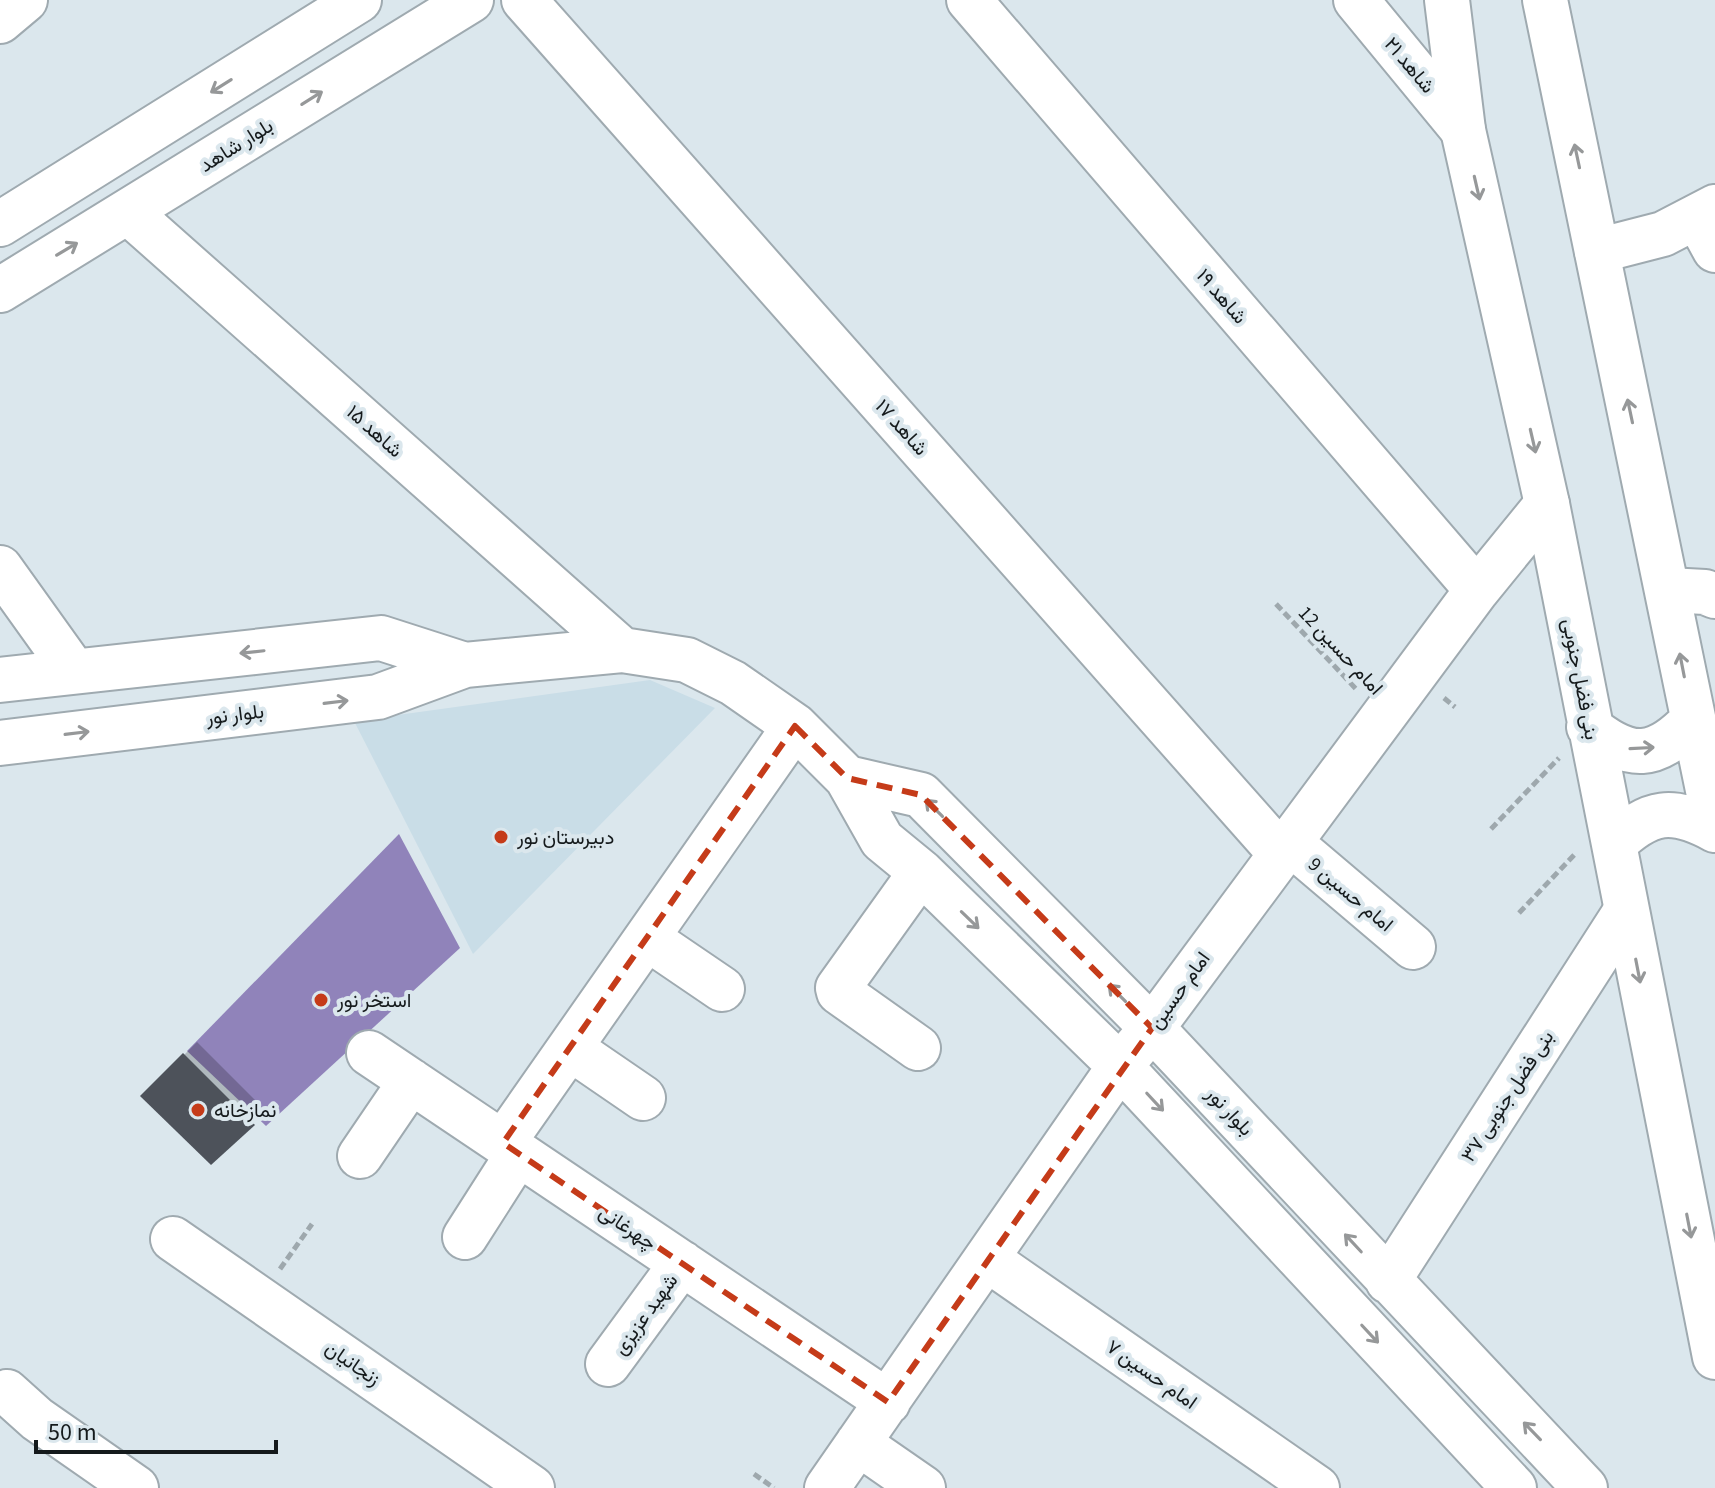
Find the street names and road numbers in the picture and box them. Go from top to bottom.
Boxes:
street label: شاهد ۲۱ [1377,31,1441,100]
street label: بلوار شاهد [194,112,279,179]
street label: شاهد ۱۹ [1189,263,1253,330]
street label: شاهد ۱۷ [868,393,934,462]
street label: شاهد ۱۵ [340,399,409,465]
street label: امام حسین 12 [1292,600,1389,702]
street label: بنی فضل جنوبی [1555,616,1606,742]
street label: بلوار نور [204,698,266,733]
street label: امام حسین 9 [1302,851,1399,939]
street label: امام حسین [1142,946,1217,1035]
street label: بنی فضل جنوبی ۳۷ [1455,1025,1561,1168]
street label: بلوار نور [1199,1080,1259,1142]
street label: چهرغانی [593,1198,662,1257]
street label: شهید عزیزی [607,1268,685,1361]
street label: امام حسین ۷ [1100,1333,1202,1416]
street label: زنجانیان [319,1335,386,1393]

